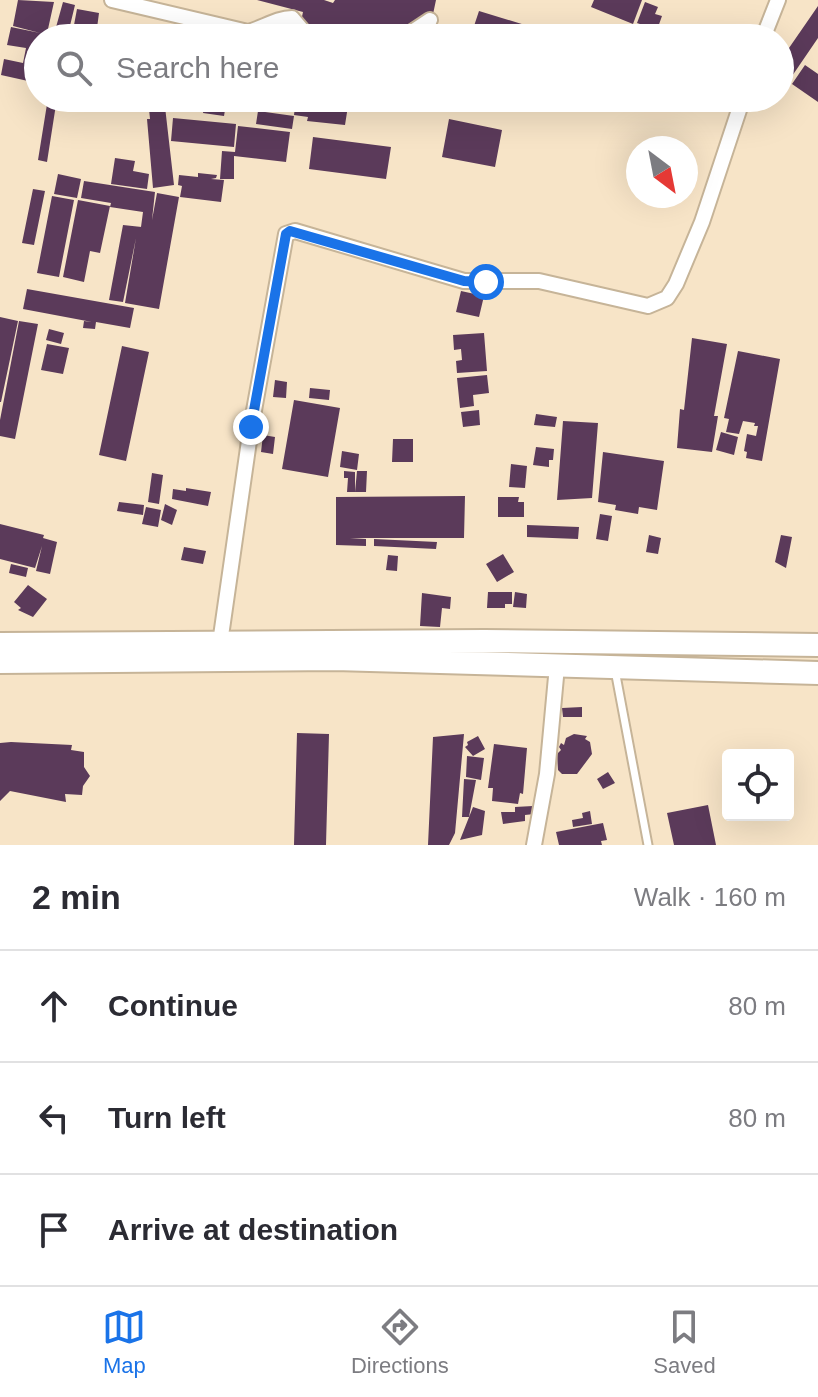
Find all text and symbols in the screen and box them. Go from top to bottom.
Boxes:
search box [24,24,794,112]
icon: search [52,46,96,90]
text: Search here [116,51,279,84]
north arrow [626,136,698,208]
route start [468,264,504,300]
route end [233,409,269,445]
map controls [722,749,794,821]
button: locate [722,749,794,821]
text: 2 min [32,878,121,916]
text: Walk · 160 m [634,882,786,912]
icon: ahead [32,984,76,1028]
text: Continue [108,989,238,1022]
text: 80 m [728,991,786,1021]
icon: left [32,1096,76,1140]
text: Turn left [108,1101,226,1134]
text: 80 m [728,1103,786,1133]
icon: arrive [32,1208,76,1252]
text: Arrive at destination [108,1213,398,1246]
tab: Map [102,1305,146,1379]
tab: Directions [351,1305,449,1379]
tab: Saved [653,1305,716,1379]

